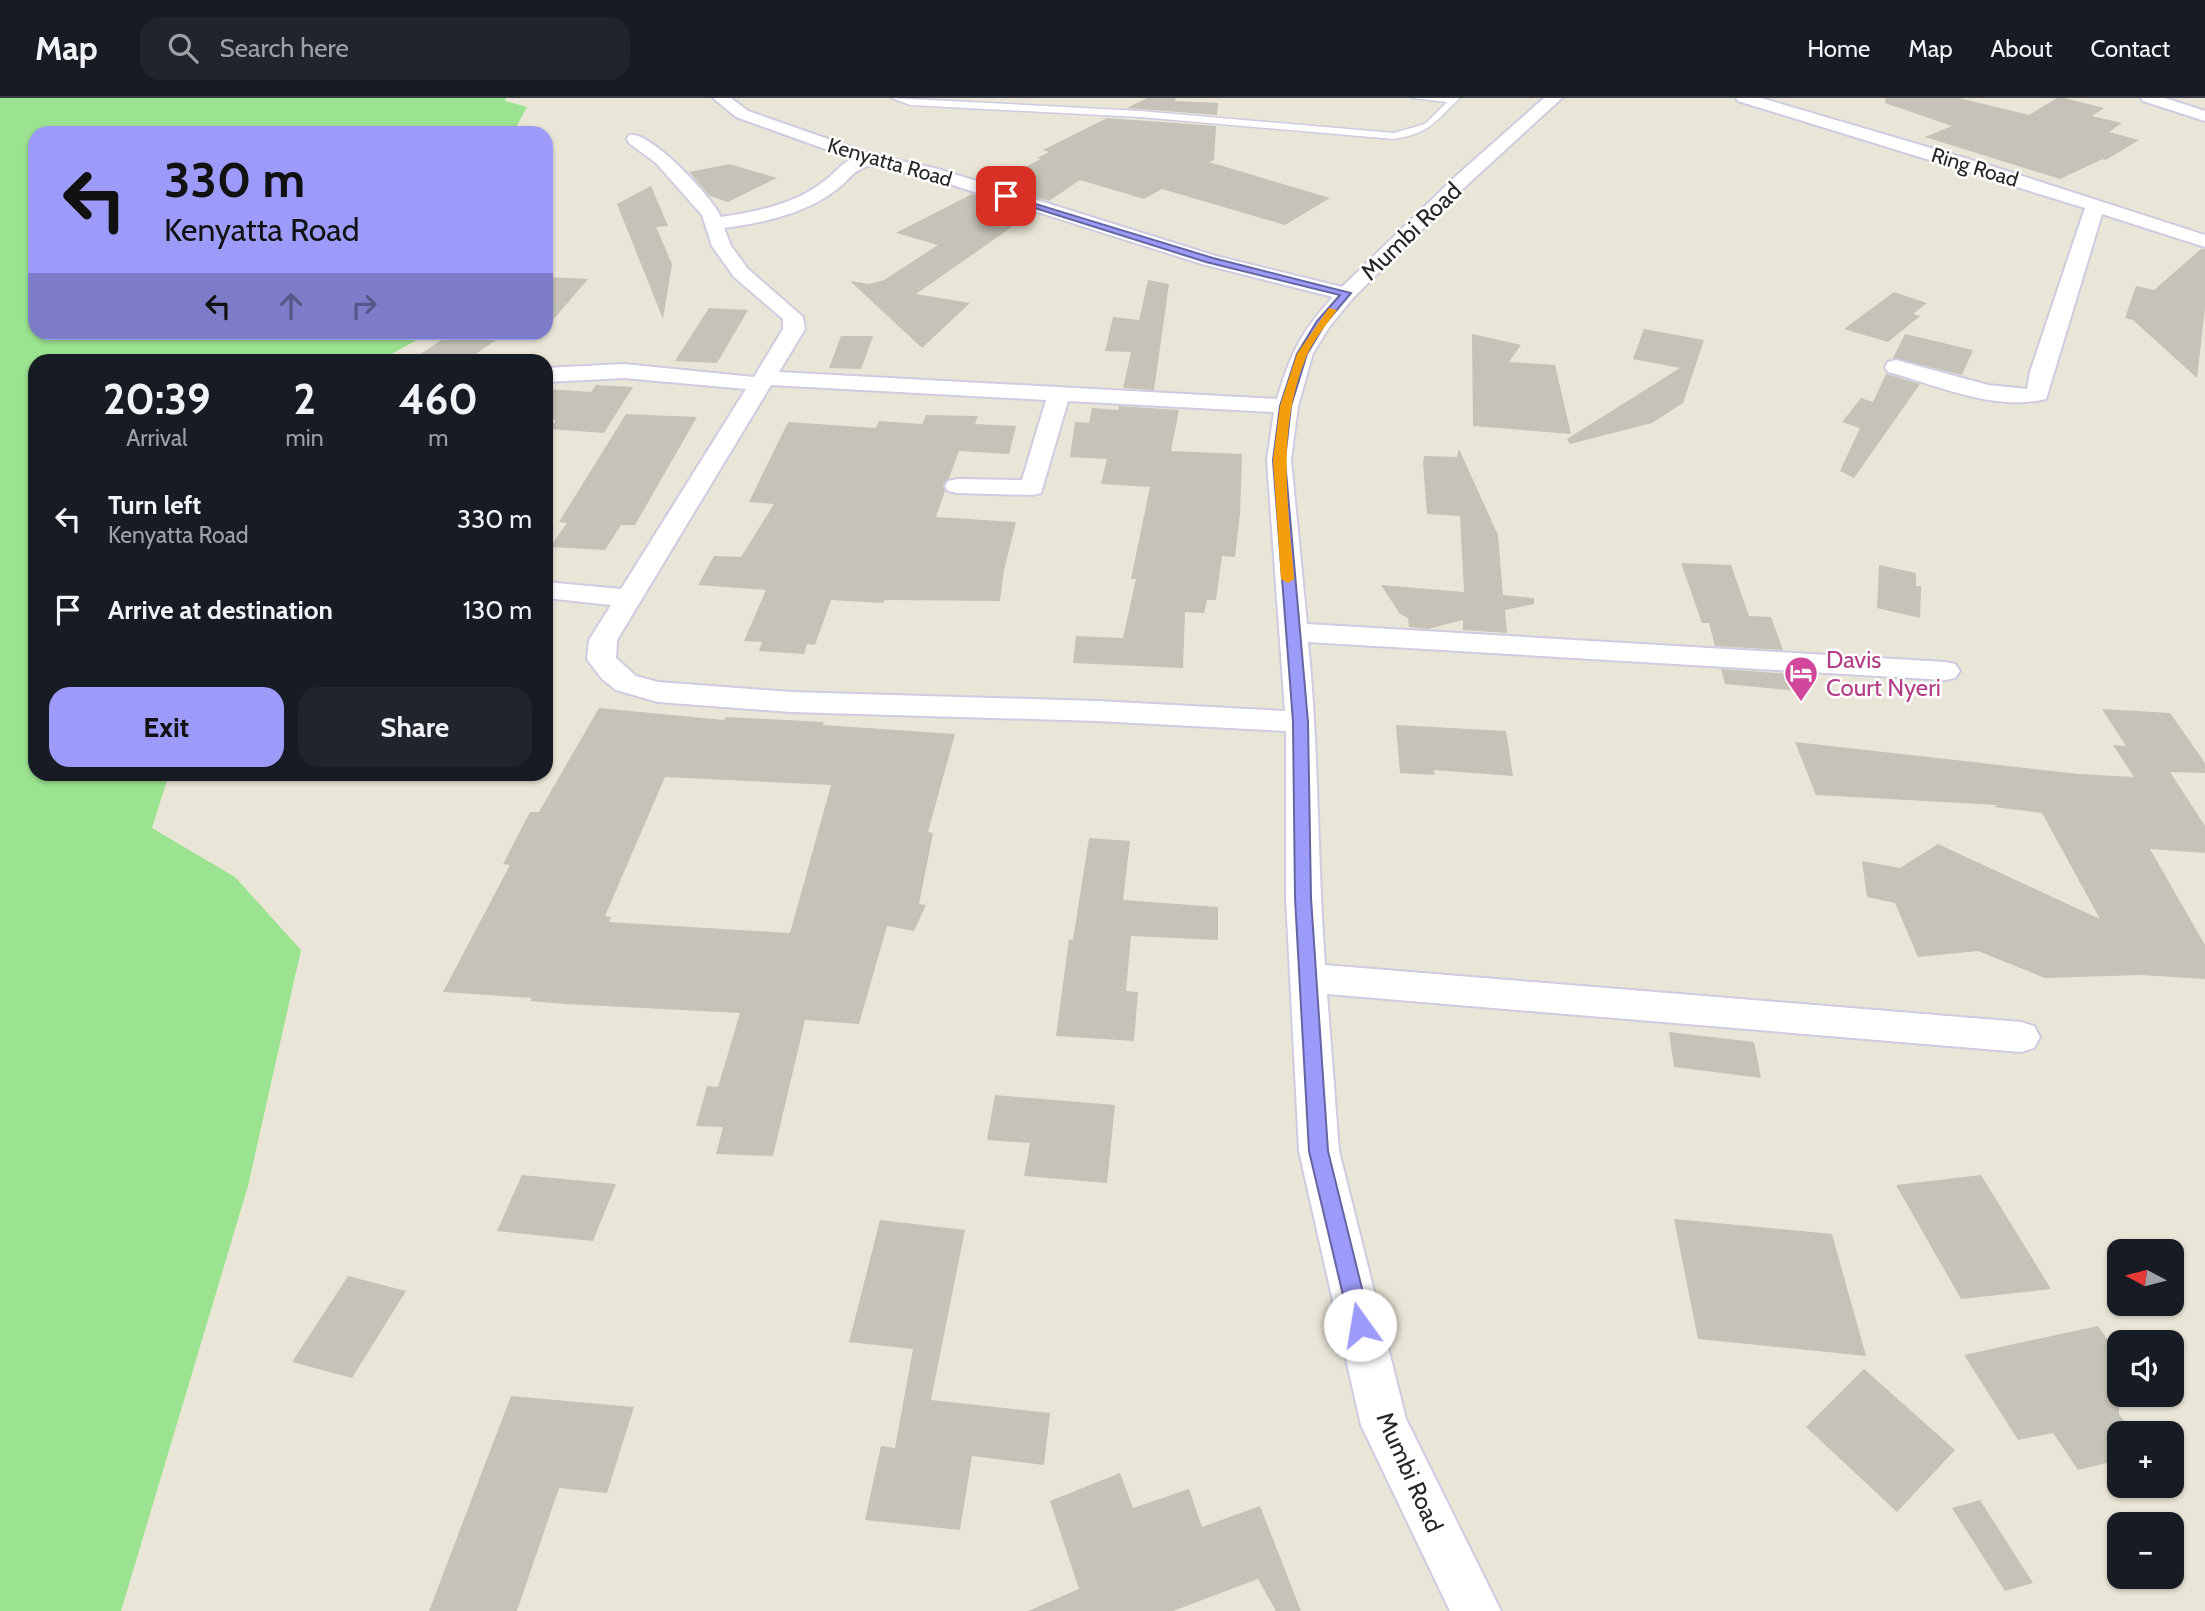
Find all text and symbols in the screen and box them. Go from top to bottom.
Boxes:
search box [140,17,630,80]
text: Map [35,28,98,68]
icon: search [164,29,202,67]
text: Search here [220,32,349,64]
text: Home [1807,34,1870,63]
text: Map [1908,34,1953,63]
text: About [1991,34,2053,63]
text: Contact [2091,34,2170,63]
street label: Kenyatta Road [825,132,955,192]
street label: Ring Road [1929,142,2021,192]
text: 330 m [164,150,305,209]
icon: left [49,154,140,245]
pin [976,166,1036,226]
street label: Mumbi Road [1355,176,1467,286]
icon: arrive [987,177,1025,215]
text: Kenyatta Road [164,210,359,249]
icon: left [199,287,237,325]
icon: ahead [272,287,310,325]
icon: right [345,287,383,325]
text: 20:39 [103,373,211,425]
text: 2 [293,373,316,425]
text: 460 [399,373,478,425]
text: Arrival [126,424,187,452]
text: min [286,424,324,452]
text: m [428,424,448,452]
text: Turn left [108,489,201,521]
icon: left [49,500,87,538]
text: 330 m [457,503,532,535]
text: Kenyatta Road [108,521,248,549]
icon: arrive [49,591,87,629]
text: Arrive at destination [108,594,333,626]
text: 130 m [463,594,532,626]
place label: Davis Court Nyeri [1826,645,1941,702]
hotel icon: Davis Court Nyeri [1782,654,1820,703]
button: Exit [49,687,284,767]
button: Share [298,687,532,767]
north arrow [2107,1239,2184,1316]
map controls [2107,1239,2184,1589]
position arrow [1323,1288,1397,1362]
button: sound [2107,1330,2184,1407]
street label: Mumbi Road [1371,1407,1449,1537]
button: + [2107,1421,2184,1498]
button: − [2107,1512,2184,1589]

